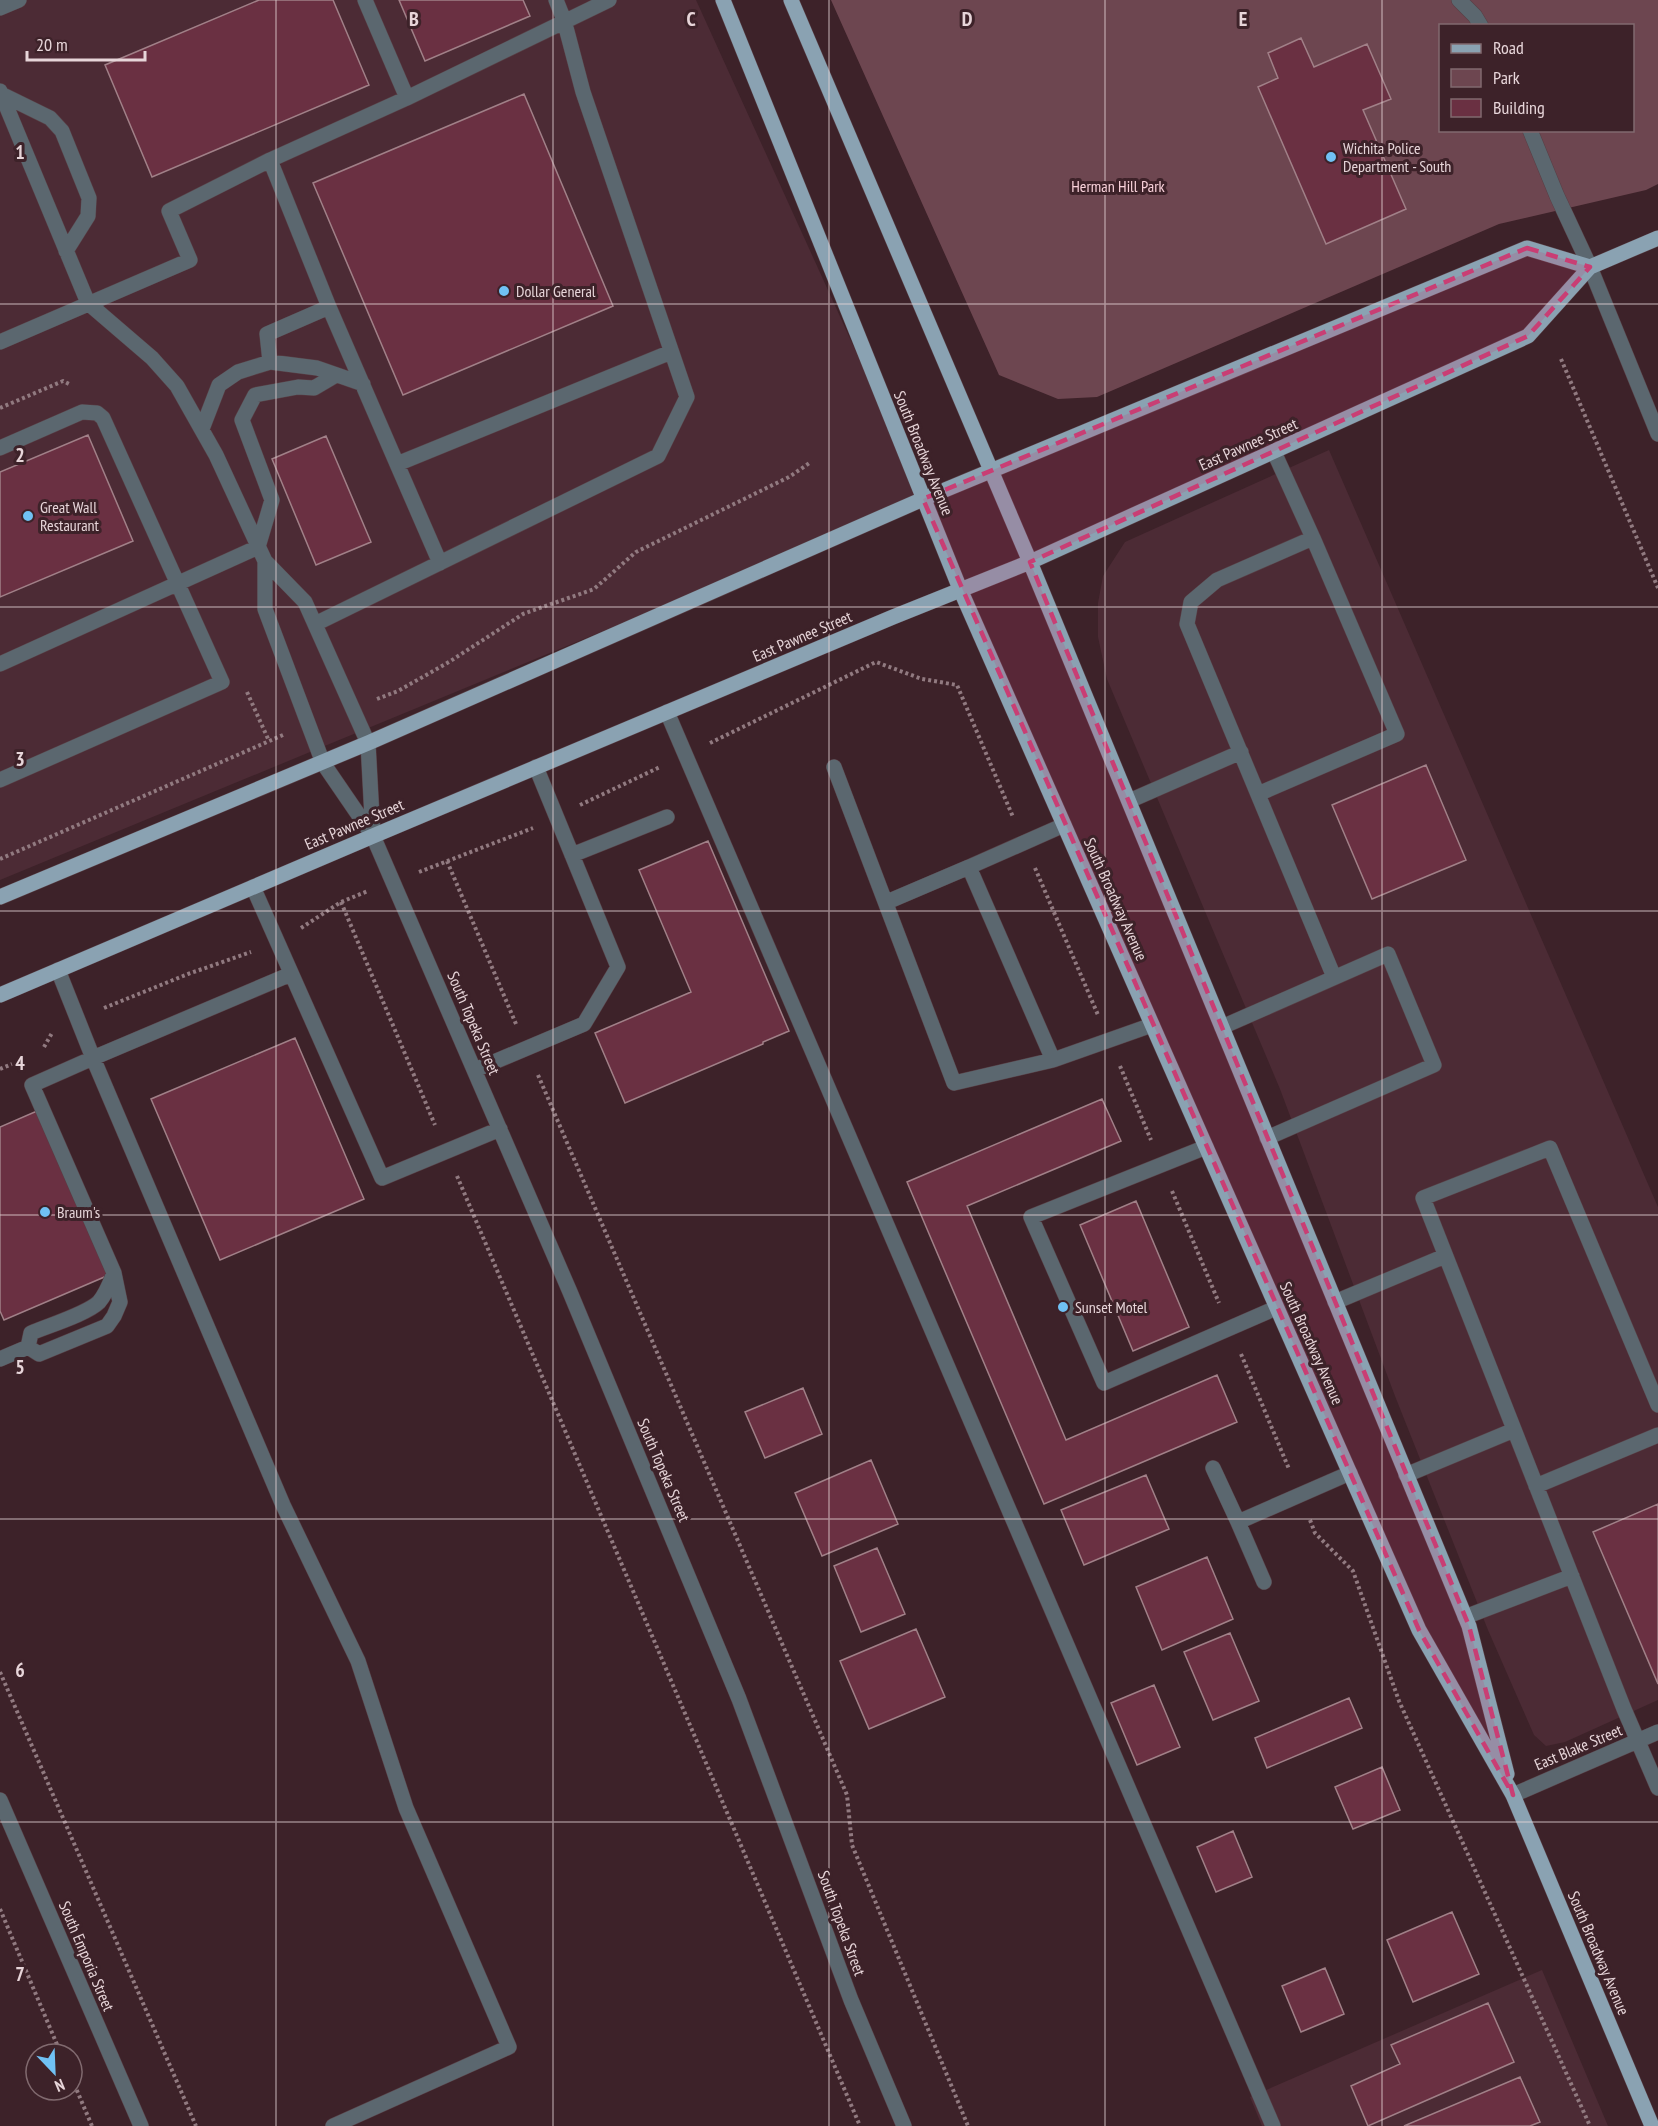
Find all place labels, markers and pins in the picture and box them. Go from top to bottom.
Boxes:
place label: Wichita Police Department - South [1343,138,1451,176]
marker: Wichita Police Department - South [1324,150,1338,164]
place label: Dollar General [516,281,596,301]
marker: Dollar General [497,284,511,298]
place label: Great Wall Restaurant [40,497,100,535]
marker: Great Wall Restaurant [21,509,35,523]
place label: Braum's [57,1202,100,1222]
marker: Braum's [38,1205,52,1219]
place label: Sunset Motel [1075,1297,1148,1317]
marker: Sunset Motel [1056,1300,1070,1314]

